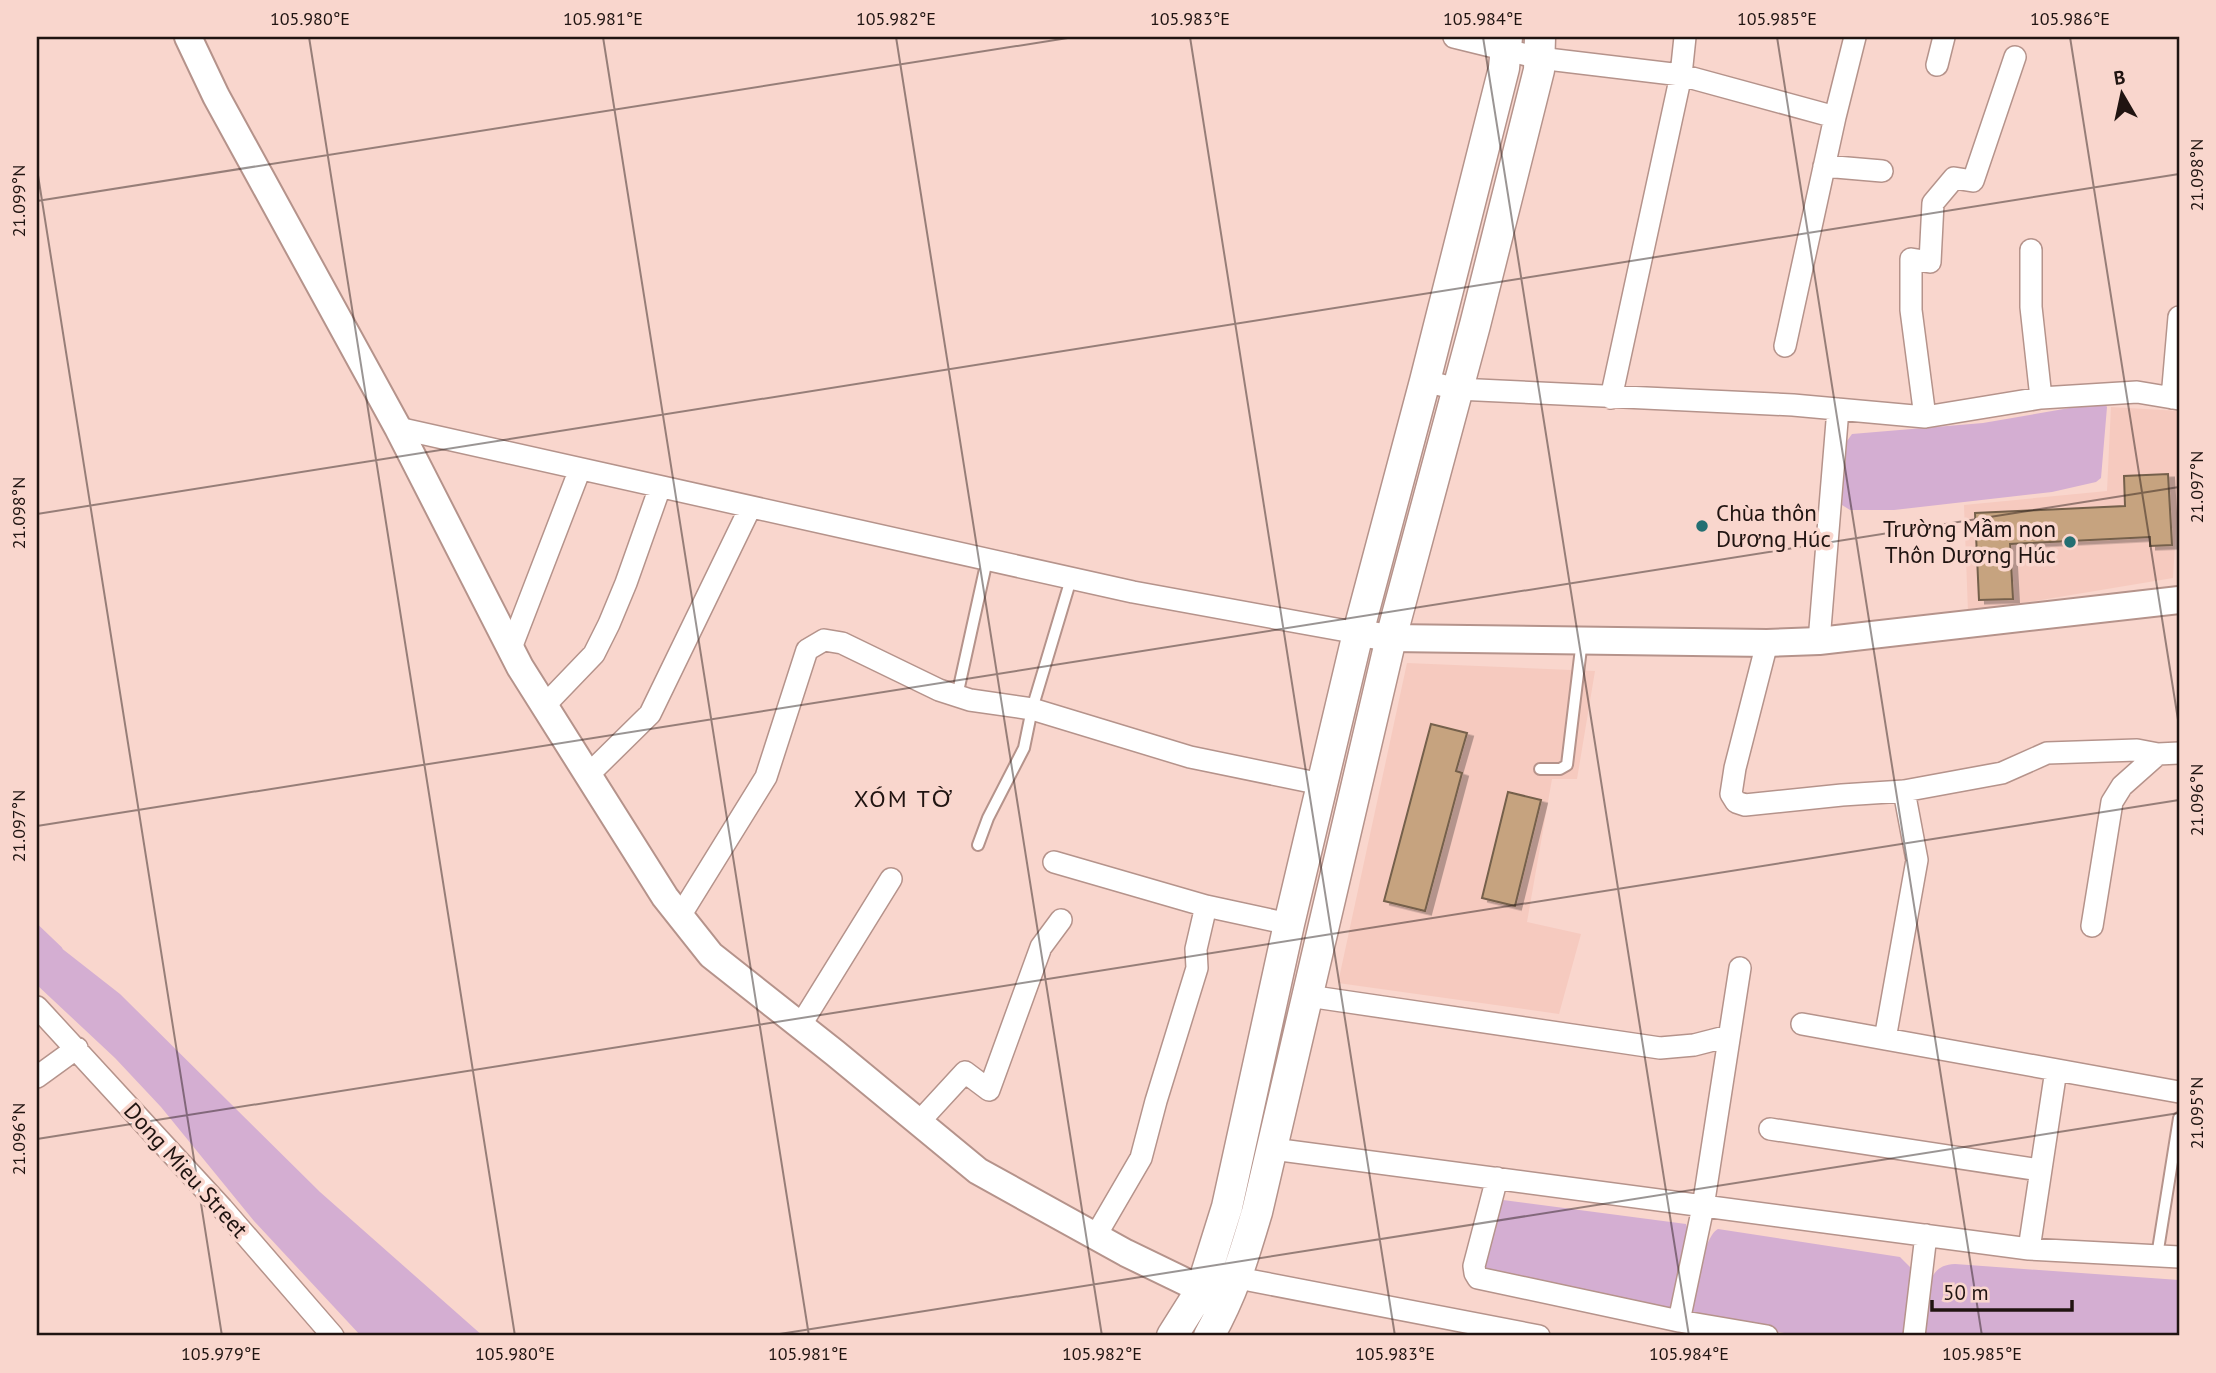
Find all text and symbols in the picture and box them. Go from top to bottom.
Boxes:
text: 105.980°E [270,7,350,30]
text: 105.981°E [563,7,643,30]
text: 105.982°E [856,7,936,30]
text: 105.983°E [1150,7,1230,30]
text: 105.984°E [1443,7,1523,30]
text: 105.985°E [1737,7,1817,30]
text: 105.986°E [2030,7,2110,30]
north arrow [2086,60,2156,130]
text: B [2112,64,2127,90]
text: 21.098°N [2185,139,2208,211]
text: 21.099°N [7,165,30,237]
text: 21.097°N [2185,451,2208,523]
text: 21.098°N [7,477,30,549]
place label: Chùa thôn Dương Húc [1716,498,1831,553]
place label: Trường Mầm non Thôn Dương Húc [1883,514,2056,569]
marker: Chùa thôn Dương Húc [1694,518,1710,534]
marker: Trường Mầm non Thôn Dương Húc [2062,534,2078,550]
text: 21.096°N [2185,764,2208,836]
district label: XÓM TỜ [854,783,954,814]
text: 21.097°N [7,790,30,862]
text: 21.095°N [2185,1077,2208,1149]
street label: Dong Mieu Street [118,1096,255,1243]
text: 21.096°N [7,1103,30,1175]
scale bar [1932,1268,2072,1312]
text: 50 m [1943,1279,1989,1306]
text: 105.979°E [181,1342,261,1365]
text: 105.980°E [475,1342,555,1365]
text: 105.981°E [768,1342,848,1365]
text: 105.982°E [1062,1342,1142,1365]
text: 105.983°E [1355,1342,1435,1365]
text: 105.984°E [1649,1342,1729,1365]
text: 105.985°E [1942,1342,2022,1365]

